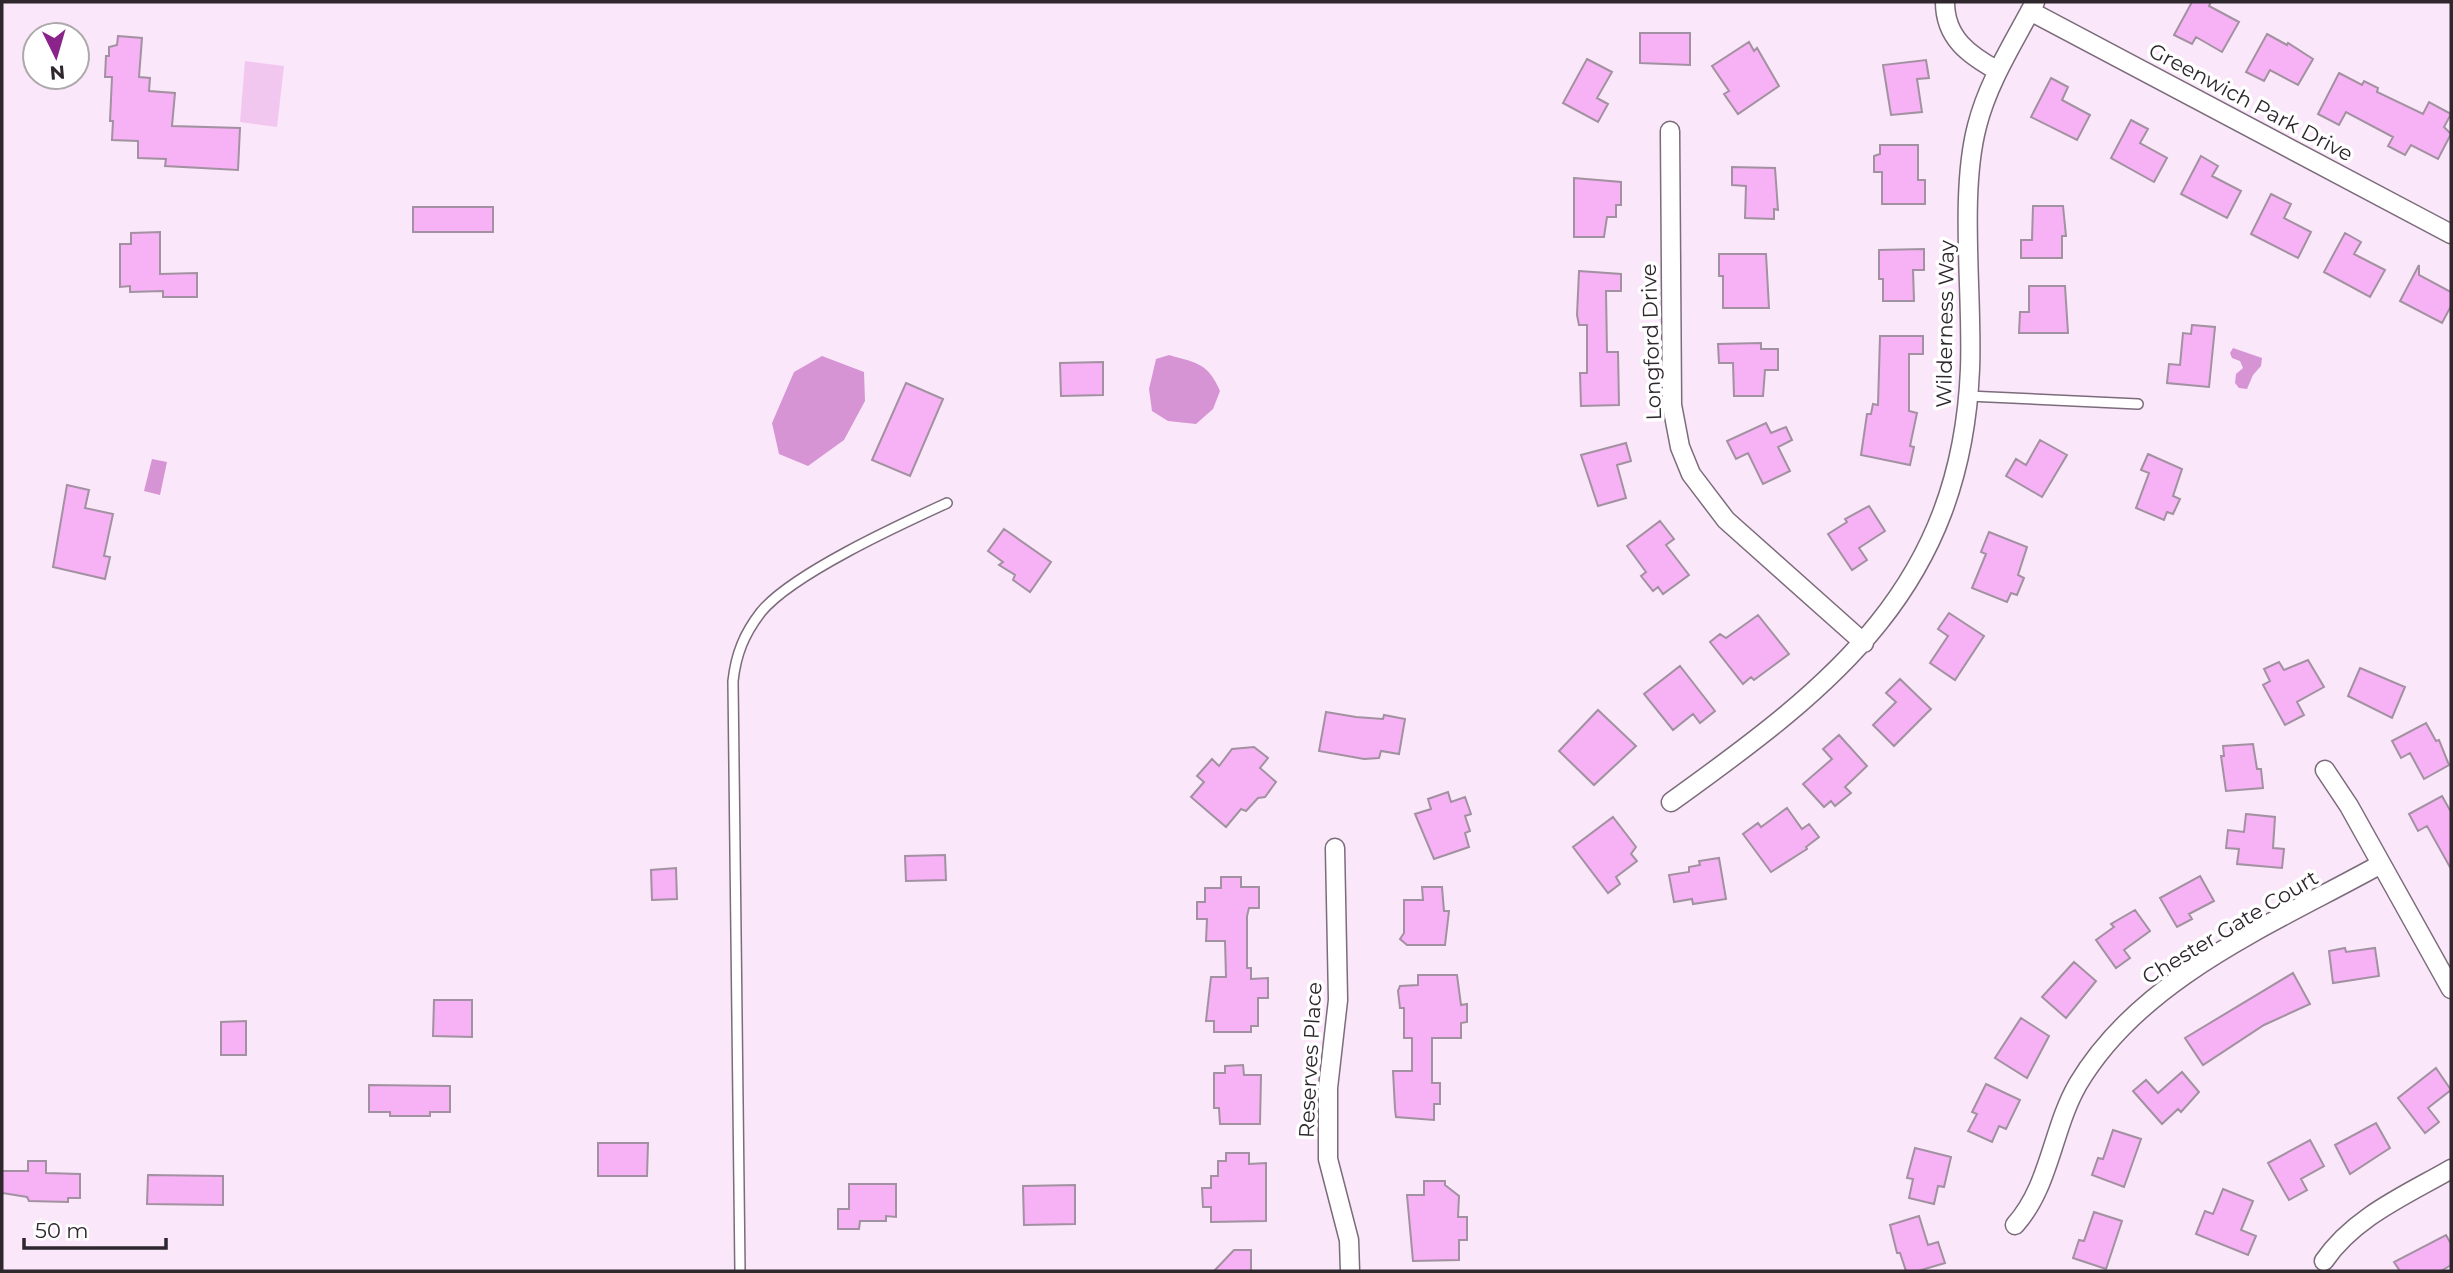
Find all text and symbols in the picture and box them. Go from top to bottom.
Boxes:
north arrow [21,21,91,91]
street label: Greenwich Park Drive [2145,38,2357,166]
text: N [49,60,66,85]
street label: Wilderness Way [1931,239,1959,408]
street label: Longford Drive [1636,263,1666,421]
street label: Chester Gate Court [2138,865,2322,989]
street label: Reserves Place [1293,981,1327,1139]
scale bar [24,1206,166,1250]
text: 50 m [35,1218,89,1243]

